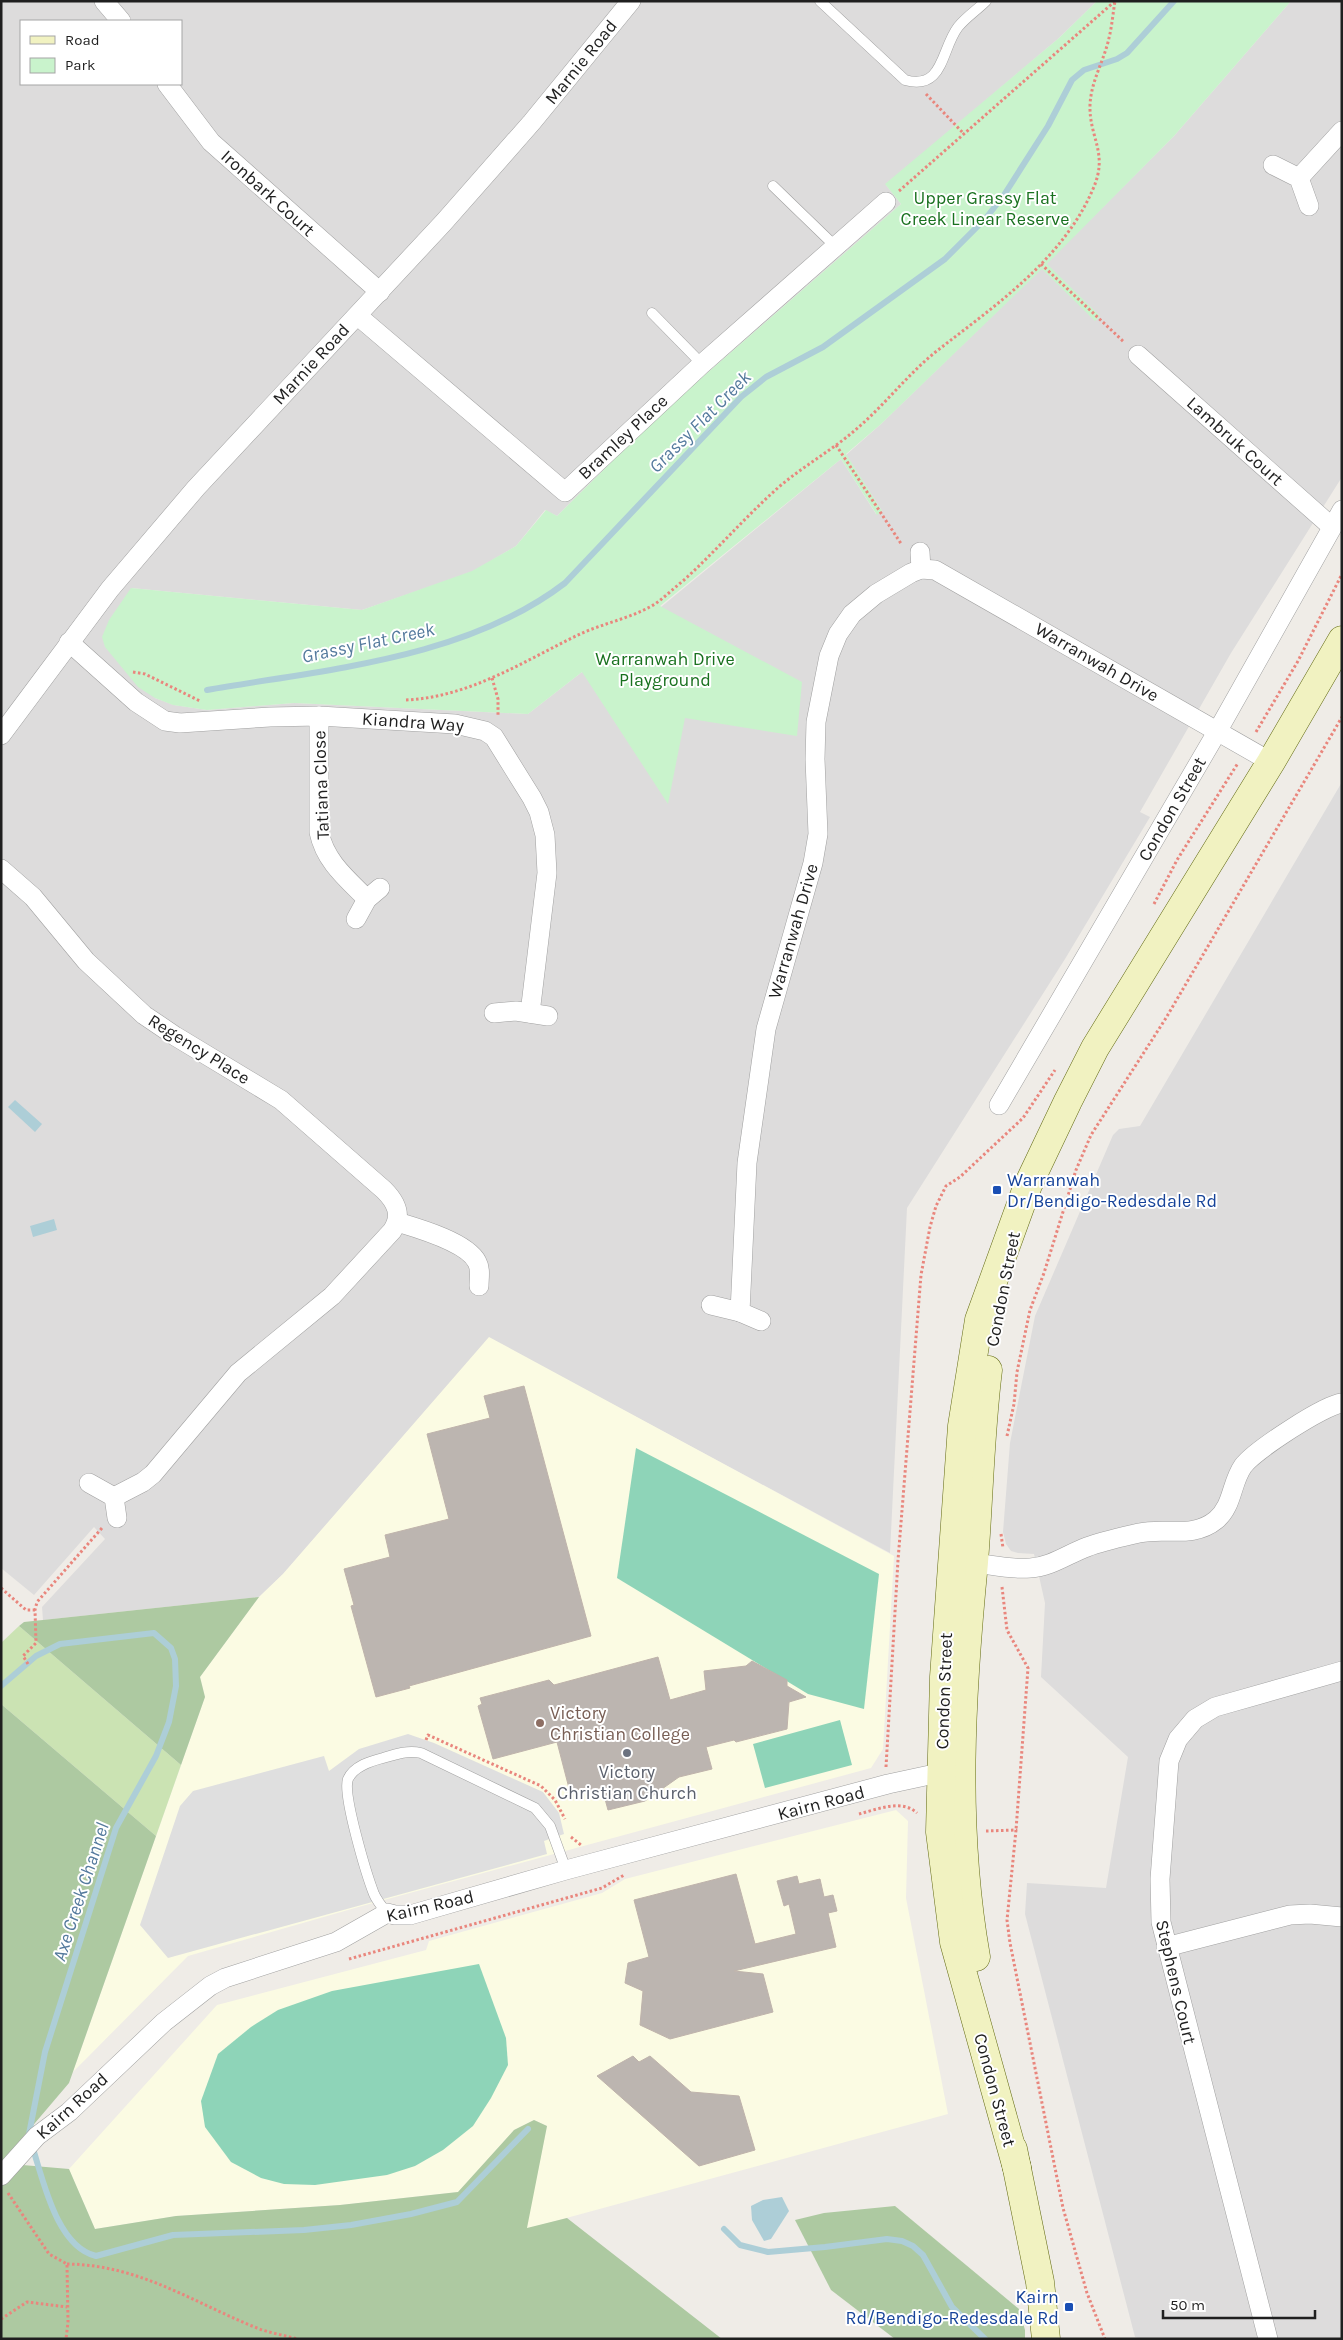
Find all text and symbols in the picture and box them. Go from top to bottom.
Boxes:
street label: Marnie Road [540,15,622,109]
legend [20,20,182,85]
text: Road [65,31,100,49]
text: Park [65,56,95,74]
street label: Ironbark Court [216,145,320,241]
park label: Upper Grassy Flat Creek Linear Reserve [901,187,1069,230]
street label: Marnie Road [268,319,354,409]
water label: Grassy Flat Creek [644,366,756,478]
street label: Bramley Place [574,390,672,484]
street label: Lambruk Court [1182,392,1288,490]
water label: Grassy Flat Creek [300,618,437,668]
street label: Warranwah Drive [1031,618,1163,706]
park label: Warranwah Drive Playground [595,648,735,691]
street label: Kiandra Way [361,707,465,737]
street label: Tatiana Close [308,730,334,840]
street label: Condon Street [1133,753,1211,865]
street label: Warranwah Drive [763,861,823,1001]
street label: Regency Place [144,1009,254,1089]
place label: Warranwah Dr/Bendigo-Redesdale Rd [1007,1169,1217,1212]
marker: Warranwah Dr/Bendigo-Redesdale Rd [991,1184,1003,1196]
street label: Condon Street [981,1229,1025,1348]
street label: Condon Street [931,1632,957,1750]
place label: Victory Christian College [550,1702,690,1745]
marker: Victory Christian College [534,1717,546,1729]
marker: Victory Christian Church [621,1747,633,1759]
place label: Victory Christian Church [557,1761,697,1804]
street label: Kairn Road [775,1781,867,1825]
water label: Axe Creek Channel [48,1820,114,1964]
street label: Kairn Road [384,1885,476,1927]
street label: Stephens Court [1151,1918,1201,2047]
street label: Condon Street [969,2031,1021,2149]
street label: Kairn Road [31,2068,113,2144]
place label: Kairn Rd/Bendigo-Redesdale Rd [846,2286,1059,2329]
scale bar [1163,2288,1316,2320]
text: 50 m [1170,2296,1205,2314]
marker: Kairn Rd/Bendigo-Redesdale Rd [1063,2301,1075,2313]

